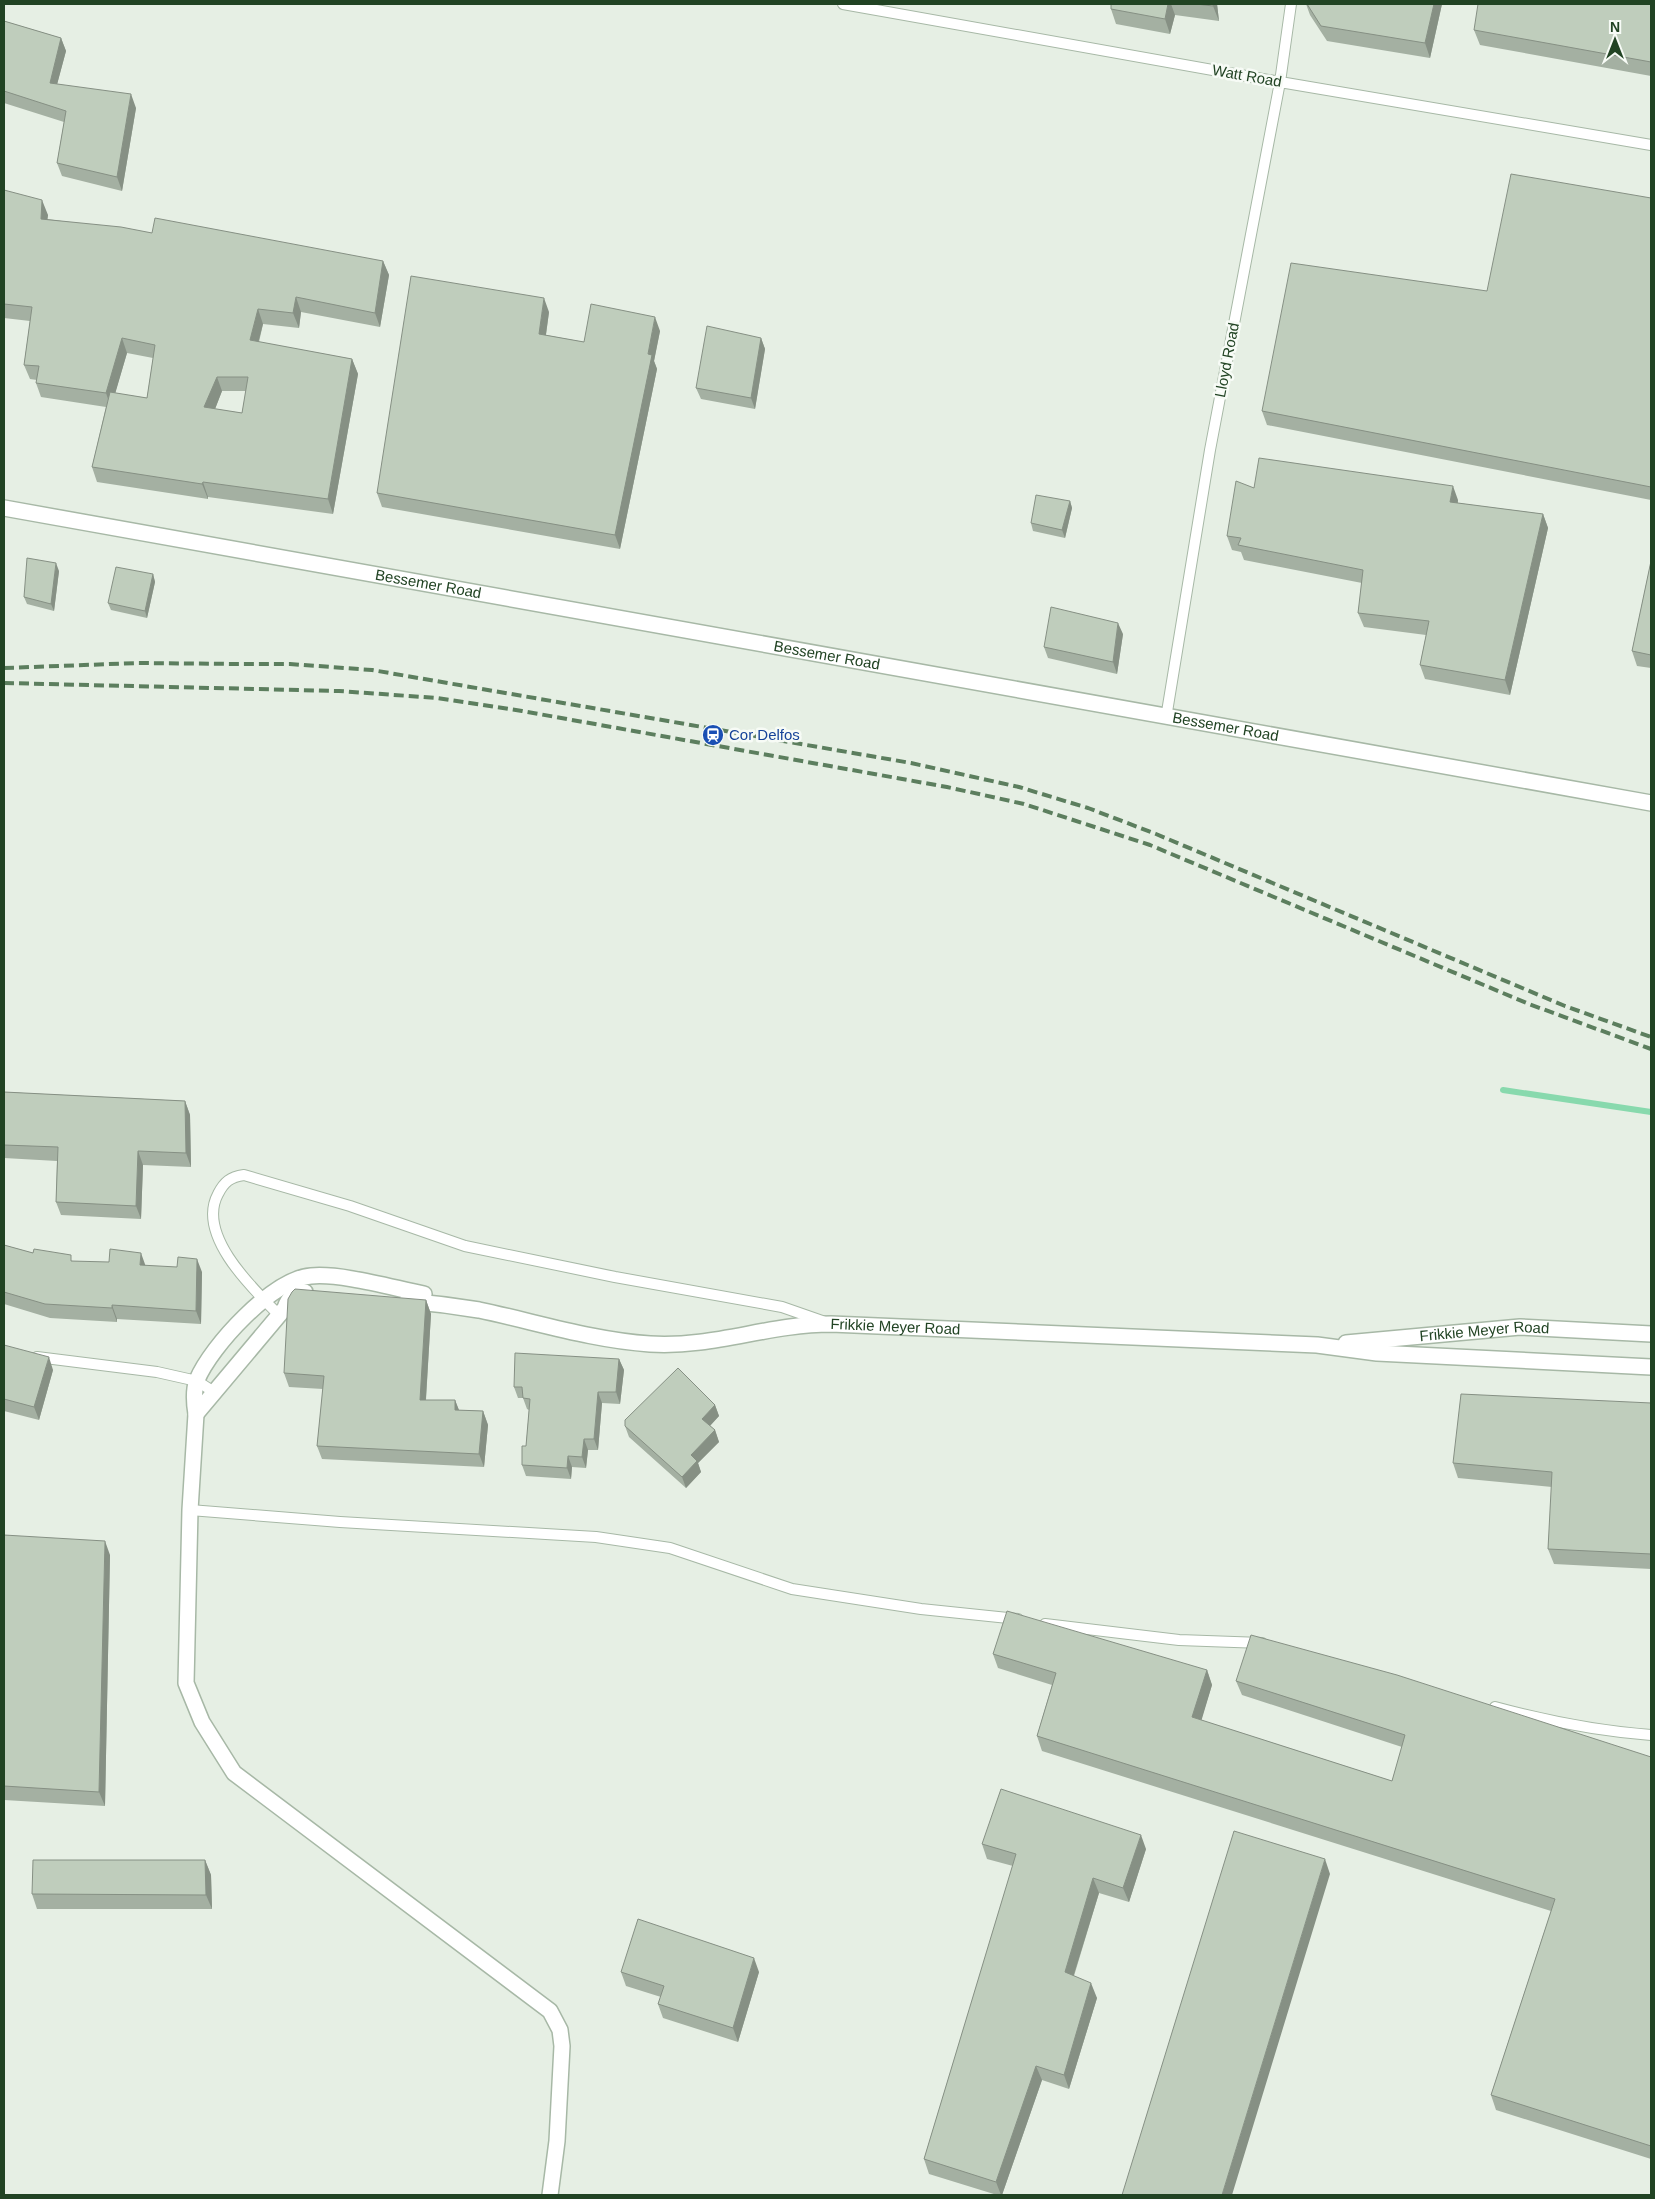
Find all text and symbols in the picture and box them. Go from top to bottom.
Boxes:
north arrow [1590,15,1640,65]
text: N [1610,19,1620,35]
street label: Watt Road [1211,61,1283,90]
street label: Lloyd Road [1211,321,1242,399]
street label: Bessemer Road [374,566,483,601]
street label: Bessemer Road [773,637,881,673]
street label: Bessemer Road [1171,708,1280,744]
station icon: Cor Delfos [701,723,725,747]
place label: Cor Delfos [729,726,800,743]
street label: Frikkie Meyer Road [830,1315,961,1338]
street label: Frikkie Meyer Road [1419,1318,1550,1344]

